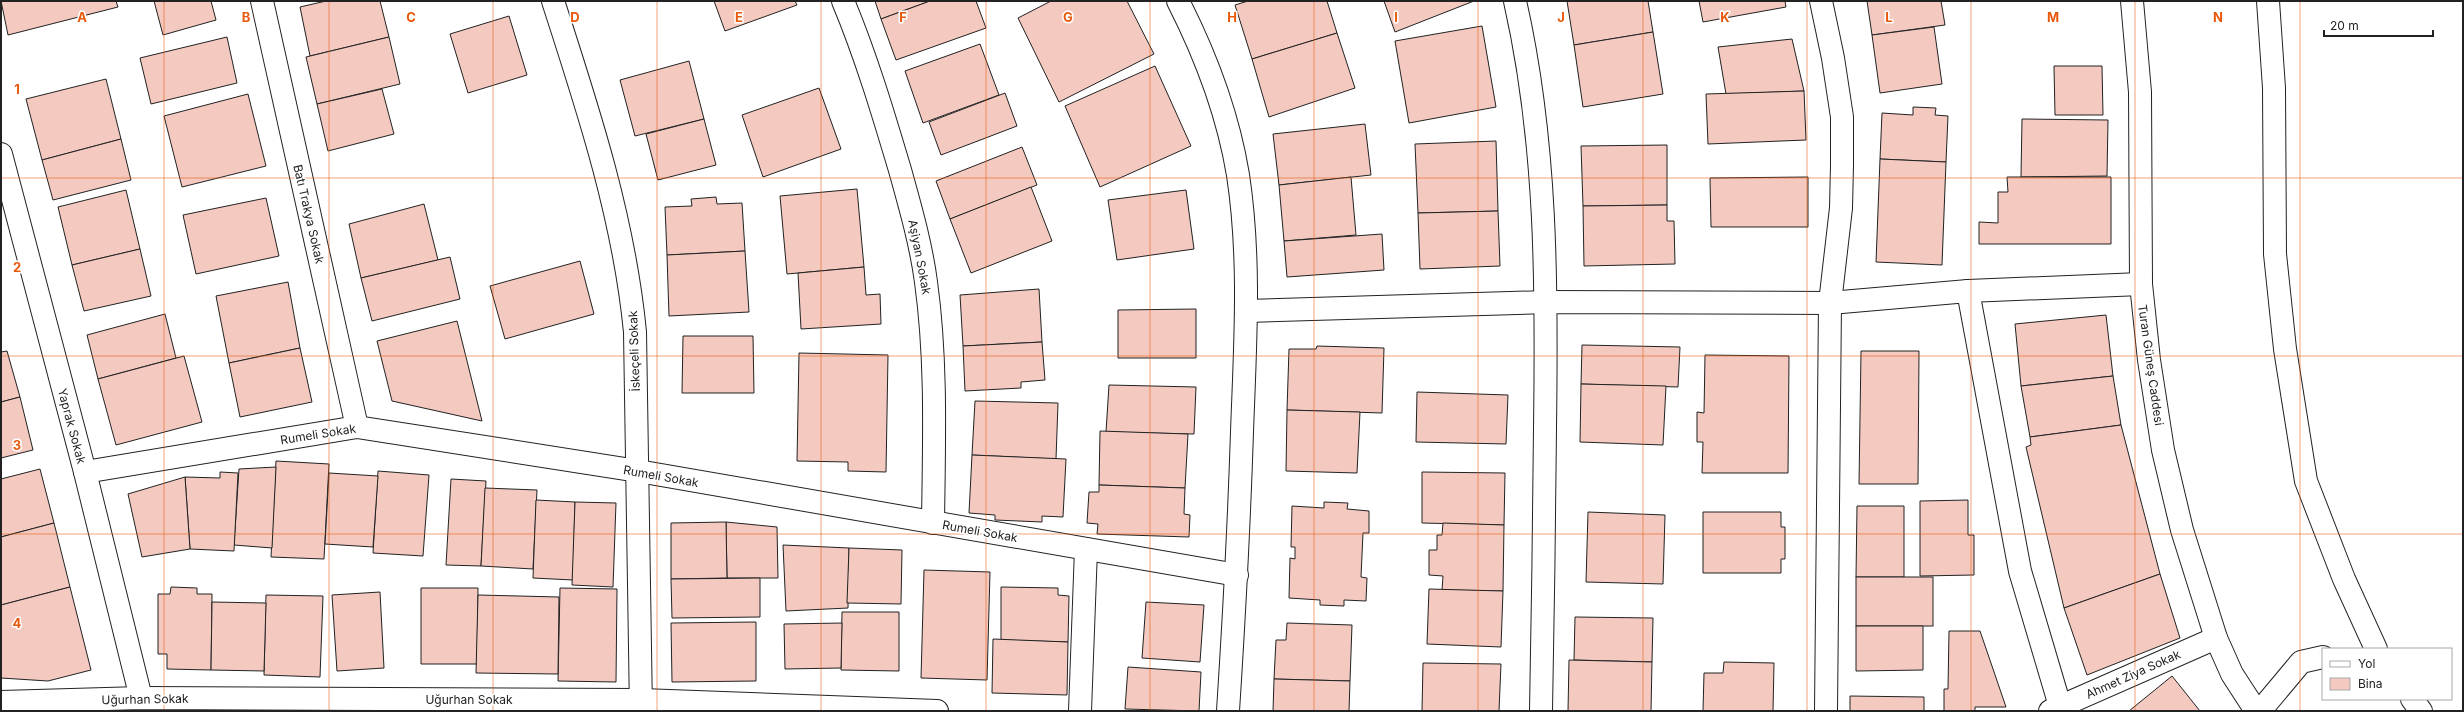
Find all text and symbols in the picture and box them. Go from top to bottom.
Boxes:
text: A [77,9,87,25]
text: B [242,9,251,25]
text: C [406,9,416,25]
text: D [570,9,580,25]
text: E [735,9,743,25]
text: F [899,9,907,25]
text: G [1063,9,1073,25]
text: H [1227,9,1237,25]
text: I [1394,9,1398,25]
text: J [1557,9,1565,25]
text: K [1720,9,1730,25]
text: L [1885,9,1893,25]
text: M [2047,9,2059,25]
text: N [2213,9,2223,25]
scale bar [2324,12,2433,38]
text: 20 m [2330,18,2359,33]
text: 1 [14,81,20,97]
street label: Batı Trakya Sokak [290,163,328,265]
street label: Aşiyan Sokak [905,218,935,296]
text: 2 [13,259,21,275]
street label: Turan Güneş Caddesi [2135,304,2167,427]
street label: İskeçeli Sokak [625,310,643,392]
street label: Yaprak Sokak [55,387,89,466]
street label: Rumeli Sokak [279,421,357,447]
text: 3 [13,437,21,453]
street label: Rumeli Sokak [622,462,700,490]
street label: Rumeli Sokak [941,517,1019,545]
text: 4 [13,615,22,631]
street label: Ahmet Ziya Sokak [2083,646,2183,702]
legend [2322,648,2452,700]
text: Yol [2358,656,2375,671]
text: Bina [2358,676,2383,691]
street label: Uğurhan Sokak [101,691,189,707]
street label: Uğurhan Sokak [425,692,513,707]

